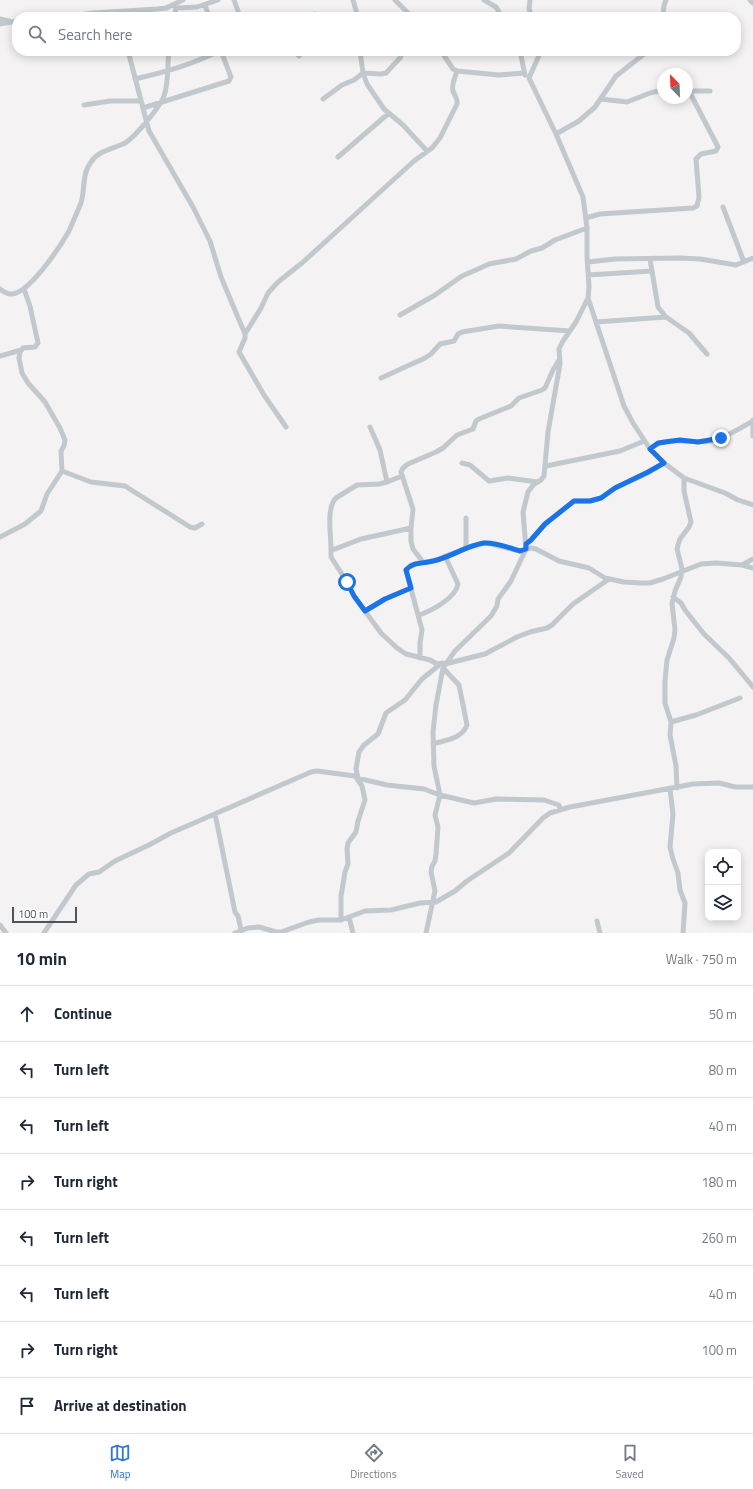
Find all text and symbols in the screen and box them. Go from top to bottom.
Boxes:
search box [12,12,741,56]
icon: search [26,23,48,45]
text: Search here [58,23,132,46]
north arrow [657,68,693,104]
route end [712,429,730,447]
route start [338,573,356,591]
map controls [705,849,741,921]
button: locate [705,849,741,885]
button: layers [705,885,741,921]
scale bar [12,905,77,924]
text: 100 m [18,906,48,922]
text: 10 min [16,946,67,972]
text: Walk · 750 m [666,949,737,969]
text: Continue [54,1002,112,1025]
icon: ahead [16,1003,38,1025]
text: 50 m [709,1004,737,1024]
text: Turn left [54,1058,109,1081]
icon: left [16,1059,38,1081]
text: 80 m [709,1060,737,1080]
text: Turn left [54,1114,109,1137]
icon: left [16,1115,38,1137]
text: 40 m [709,1116,737,1136]
text: Turn right [54,1170,118,1193]
icon: right [16,1171,38,1193]
text: 180 m [701,1172,737,1192]
text: Turn left [54,1226,109,1249]
icon: left [16,1227,38,1249]
text: 260 m [701,1228,737,1248]
text: Turn left [54,1282,109,1305]
icon: left [16,1283,38,1305]
text: 40 m [709,1284,737,1304]
text: Turn right [54,1338,118,1361]
icon: right [16,1339,38,1361]
text: 100 m [701,1340,737,1360]
text: Arrive at destination [54,1394,187,1417]
icon: arrive [16,1395,38,1417]
tab: Map [109,1442,131,1482]
tab: Directions [350,1442,397,1482]
tab: Saved [616,1442,644,1482]

